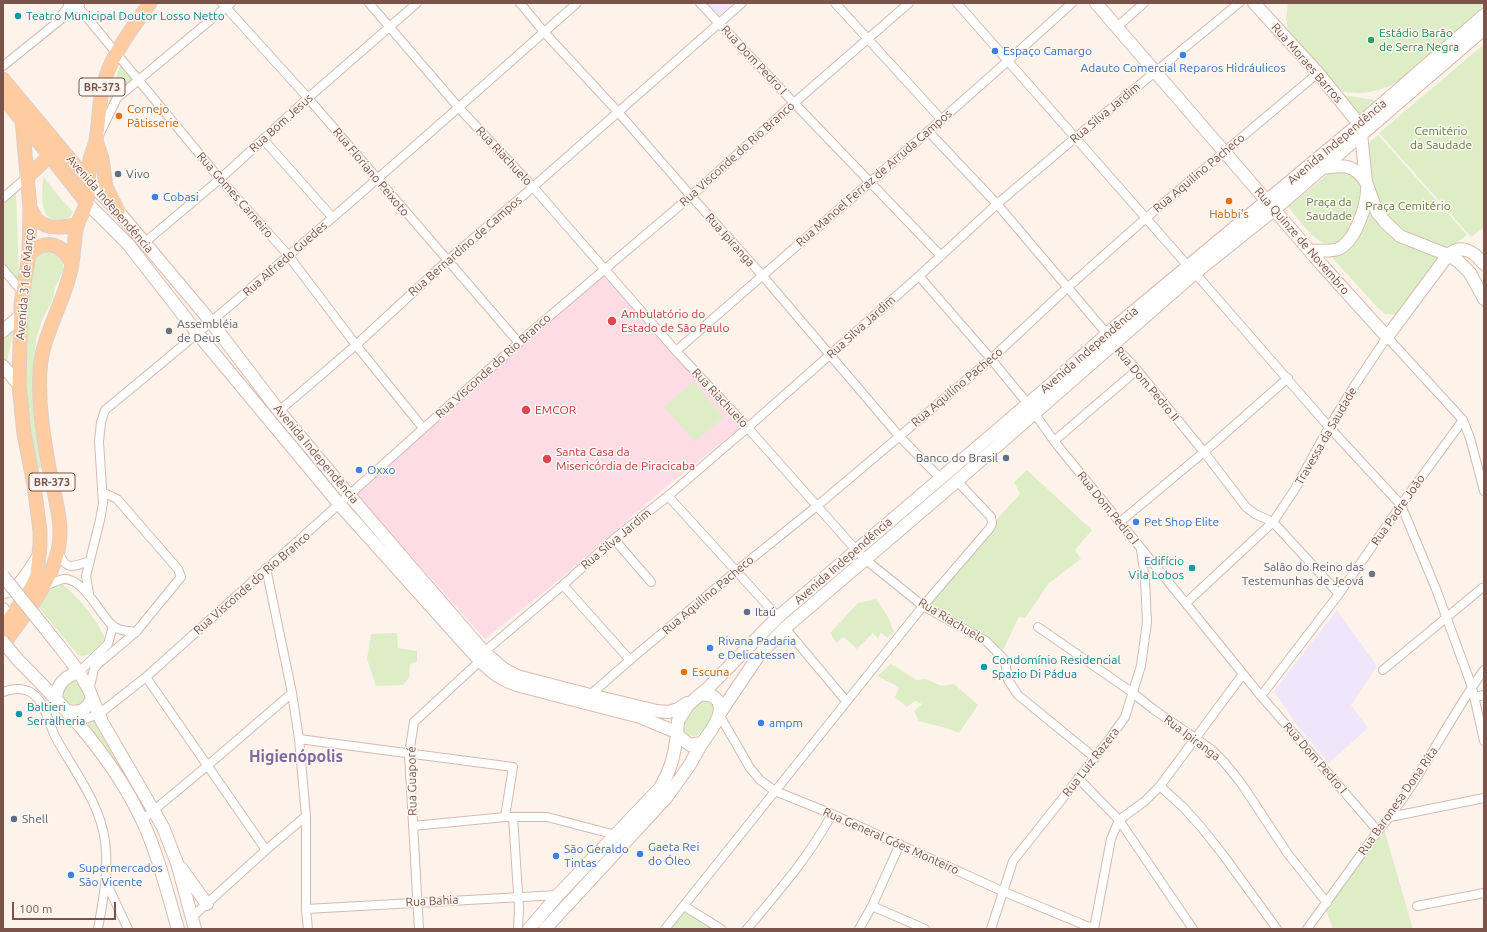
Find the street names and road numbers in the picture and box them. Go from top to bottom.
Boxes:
street label: Rua Moraes Barros [1268,20,1346,106]
street label: Rua Dom Pedro I [718,22,790,98]
road number: BR-373 [79,78,125,96]
street label: Rua Silva Jardim [1067,79,1143,147]
street label: Rua Bom Jesus [246,91,316,155]
street label: Avenida Independência [1284,96,1390,188]
street label: Rua Visconde do Rio Branco [676,99,798,209]
street label: Rua Manoel Ferraz de Arruda Campos [793,106,955,250]
street label: Rua Riachuelo [473,123,535,189]
street label: Rua Floriano Peixoto [330,125,412,219]
street label: Rua Aquilino Pacheco [1150,130,1248,216]
street label: Rua Gomes Carneiro [194,149,276,241]
street label: Avenida Independência [64,152,156,256]
street label: Rua Quinze de Novembro [1252,184,1352,298]
street label: Rua Bernardino de Campos [405,193,525,299]
street label: Rua Ipiranga [702,210,758,270]
street label: Rua Alfredo Guedes [240,218,330,300]
street label: Avenida 31 de Março [13,227,37,341]
street label: Rua Silva Jardim [824,292,898,362]
street label: Avenida Independência [1037,304,1141,396]
street label: Rua Visconde do Rio Branco [432,311,554,421]
street label: Rua Aquilino Pacheco [908,344,1006,430]
street label: Rua Dom Pedro II [1112,344,1182,424]
street label: Rua Riachuelo [689,365,751,431]
street label: Travessa da Saudade [1292,384,1360,488]
street label: Avenida Independência [270,401,362,507]
street label: Rua Dom Pedro I [1074,469,1142,547]
street label: Rua Padre João [1368,472,1428,548]
road number: BR-373 [29,473,75,491]
street label: Rua Silva Jardim [578,505,654,573]
street label: Avenida Independência [791,515,895,607]
street label: Rua Visconde do Rio Branco [191,528,313,638]
street label: Rua Aquilino Pacheco [659,552,757,638]
street label: Rua Riachuelo [916,595,988,647]
street label: Rua Ipiranga [1161,712,1223,764]
street label: Rua Dom Pedro I [1280,719,1350,797]
street label: Rua Luiz Razera [1060,725,1122,799]
street label: Rua Baronesa Dona Rita [1355,744,1441,858]
street label: Rua Guaporé [404,746,420,816]
street label: Rua General Góes Monteiro [821,804,961,878]
street label: Rua Bahia [405,892,459,910]

